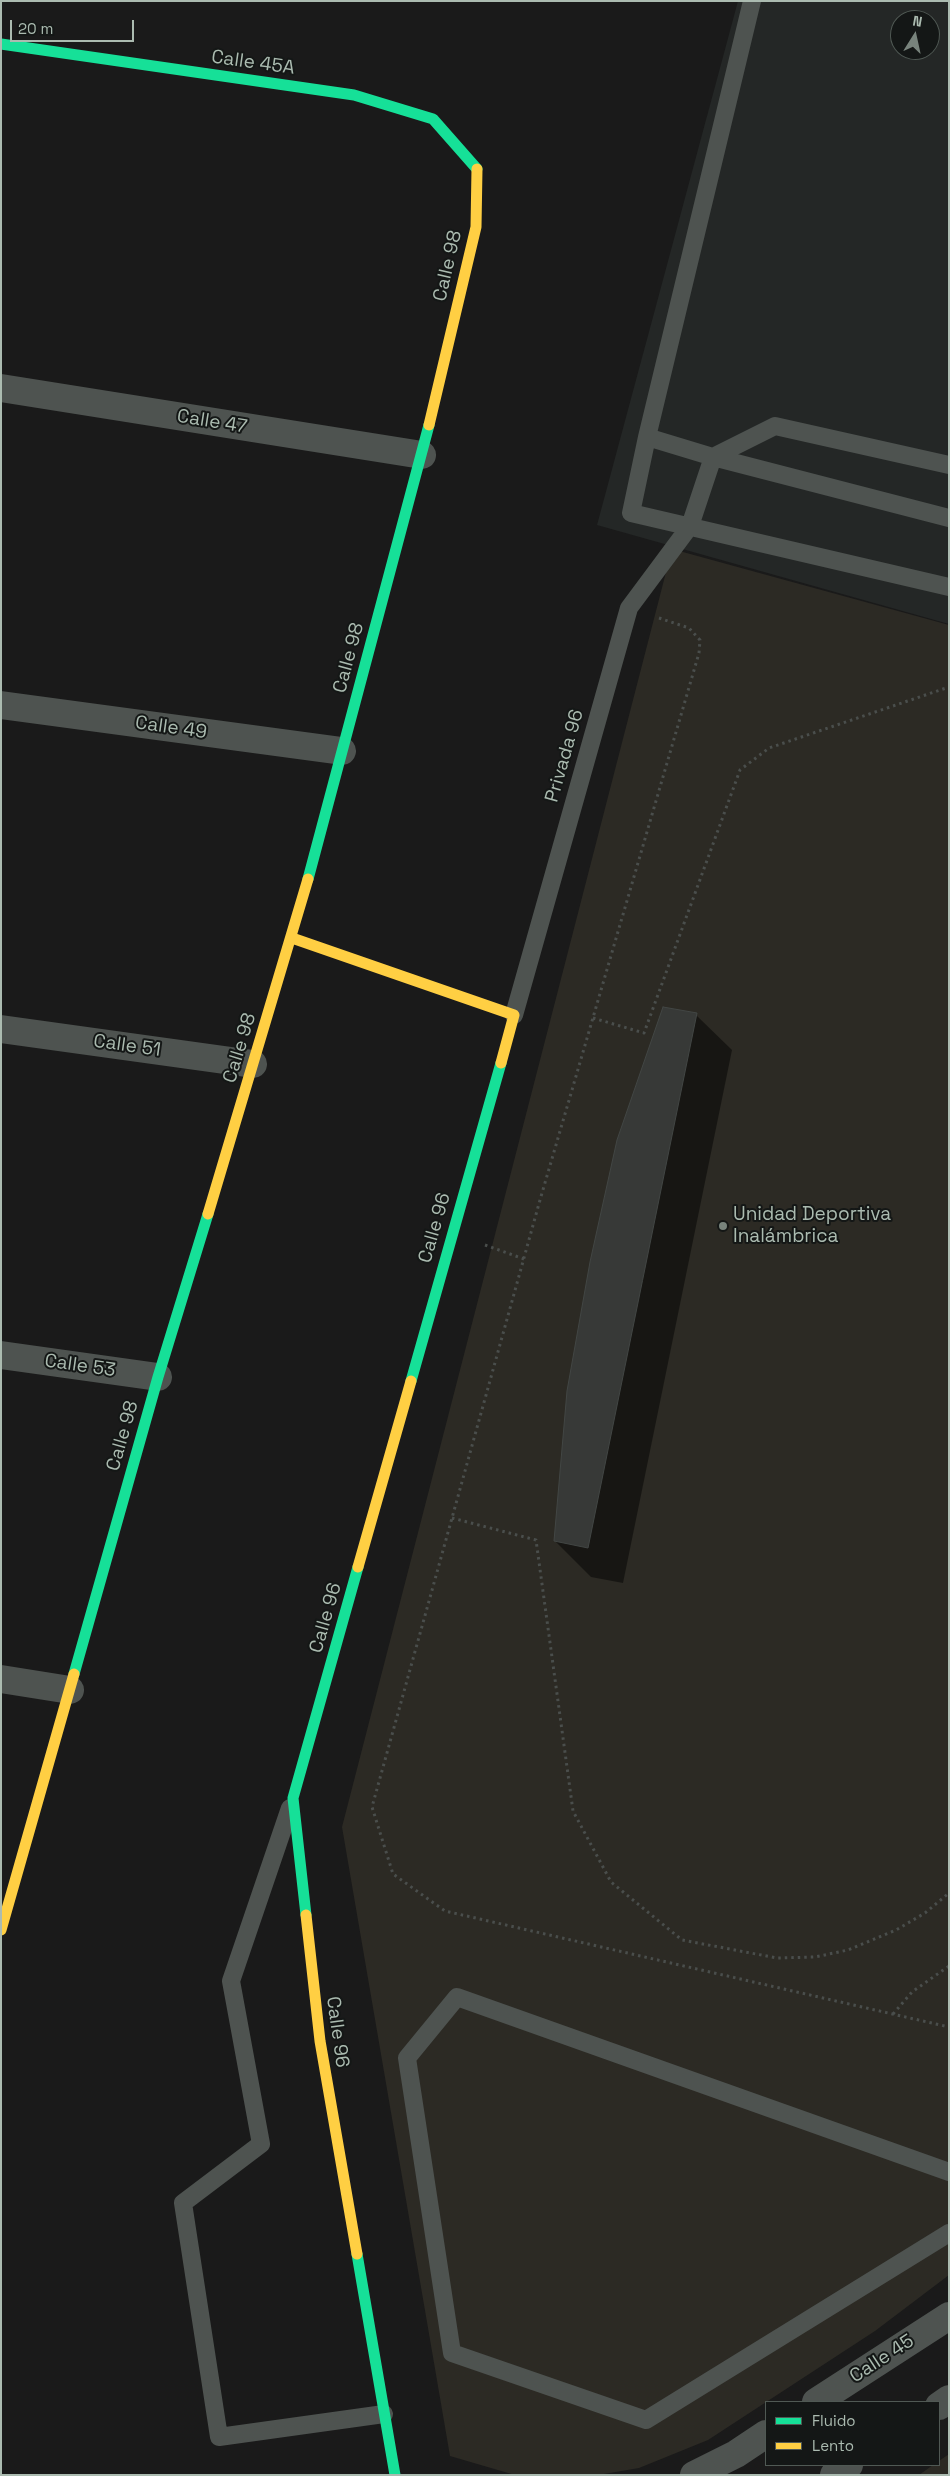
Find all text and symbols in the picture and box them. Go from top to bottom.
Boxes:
scale bar [12,10,136,42]
north arrow [890,10,940,60]
text: N [911,12,924,31]
text: 20 m [18,19,53,38]
street label: Calle 45A [210,46,296,80]
street label: Calle 98 [429,228,467,304]
street label: Calle 47 [175,405,249,439]
street label: Calle 98 [329,620,369,696]
street label: Privada 96 [541,707,589,805]
street label: Calle 49 [134,712,208,744]
street label: Calle 98 [219,1010,261,1086]
street label: Calle 51 [92,1030,162,1062]
street label: Calle 96 [414,1190,456,1266]
place label: Unidad Deportiva Inalámbrica [733,1204,891,1248]
marker: Unidad Deportiva Inalámbrica [717,1220,729,1232]
street label: Calle 53 [43,1350,117,1382]
street label: Calle 98 [102,1398,144,1474]
street label: Calle 96 [305,1580,347,1656]
street label: Calle 96 [321,1995,353,2069]
street label: Calle 45 [846,2330,918,2388]
legend [765,2401,940,2466]
text: Fluido [812,2411,856,2430]
text: Lento [812,2436,854,2455]

